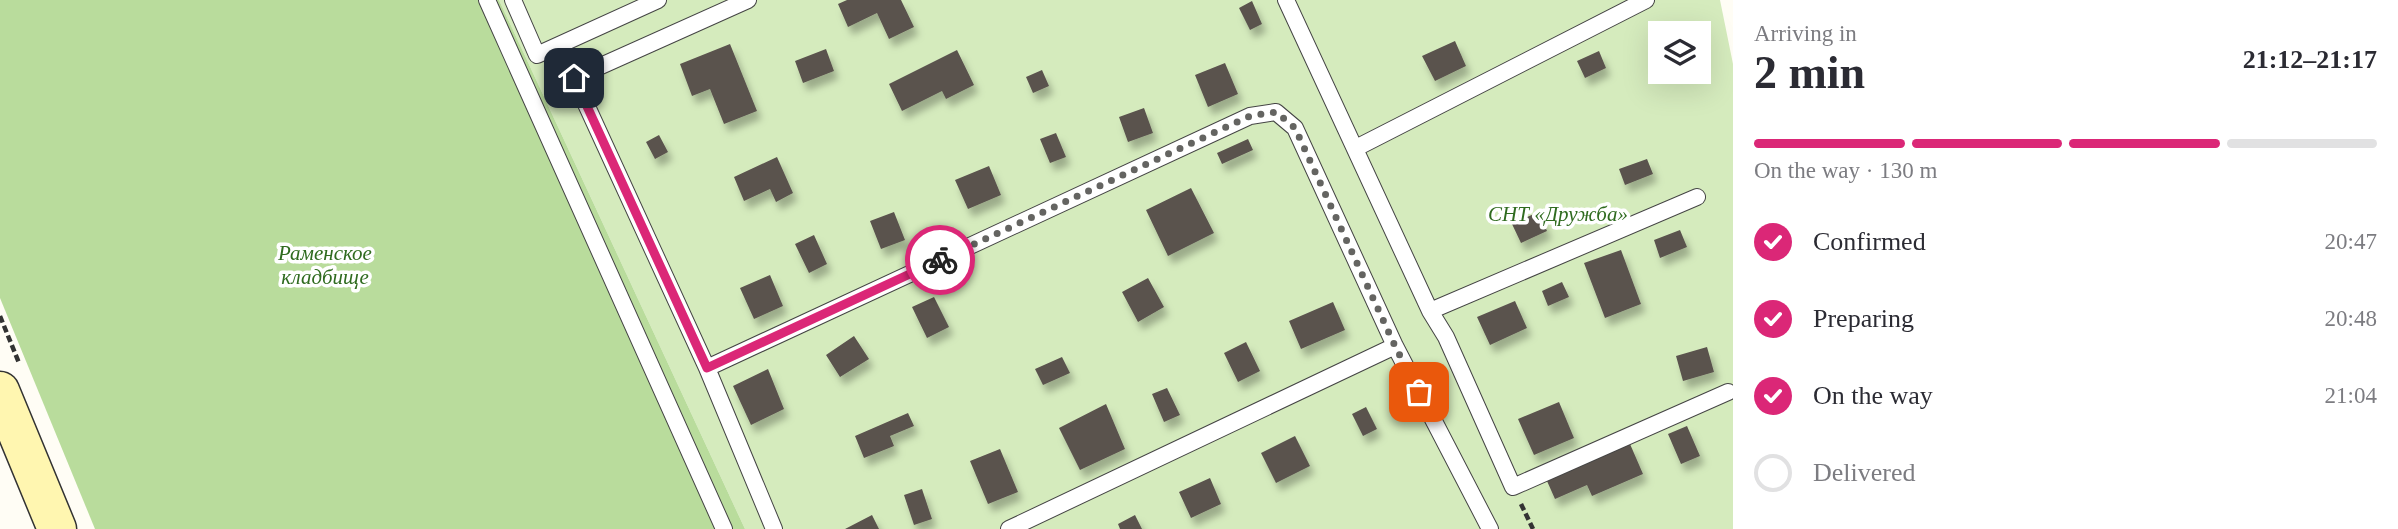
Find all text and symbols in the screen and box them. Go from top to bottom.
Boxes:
map controls [1648,21,1711,84]
button: layers [1648,21,1711,84]
text: Arriving in [1754,21,1857,46]
text: 21:12–21:17 [2243,45,2377,74]
text: 2 min [1754,47,1865,98]
pin [544,48,604,108]
icon: home [555,59,593,97]
text: On the way · 130 m [1754,158,1937,183]
park label: СНТ «Дружба» [1488,202,1628,226]
icon: check [1754,223,1792,261]
courier [905,225,975,295]
text: Confirmed [1813,227,1926,256]
text: 20:47 [2325,229,2377,254]
park label: Раменское кладбище [277,241,372,289]
icon: bike [921,241,959,279]
icon: check [1754,300,1792,338]
text: Preparing [1813,304,1914,333]
text: 20:48 [2325,306,2377,331]
pin [1389,362,1449,422]
icon: bag [1400,373,1438,411]
icon: check [1754,377,1792,415]
text: On the way [1813,381,1933,410]
text: 21:04 [2325,383,2377,408]
text: Delivered [1813,458,1916,487]

